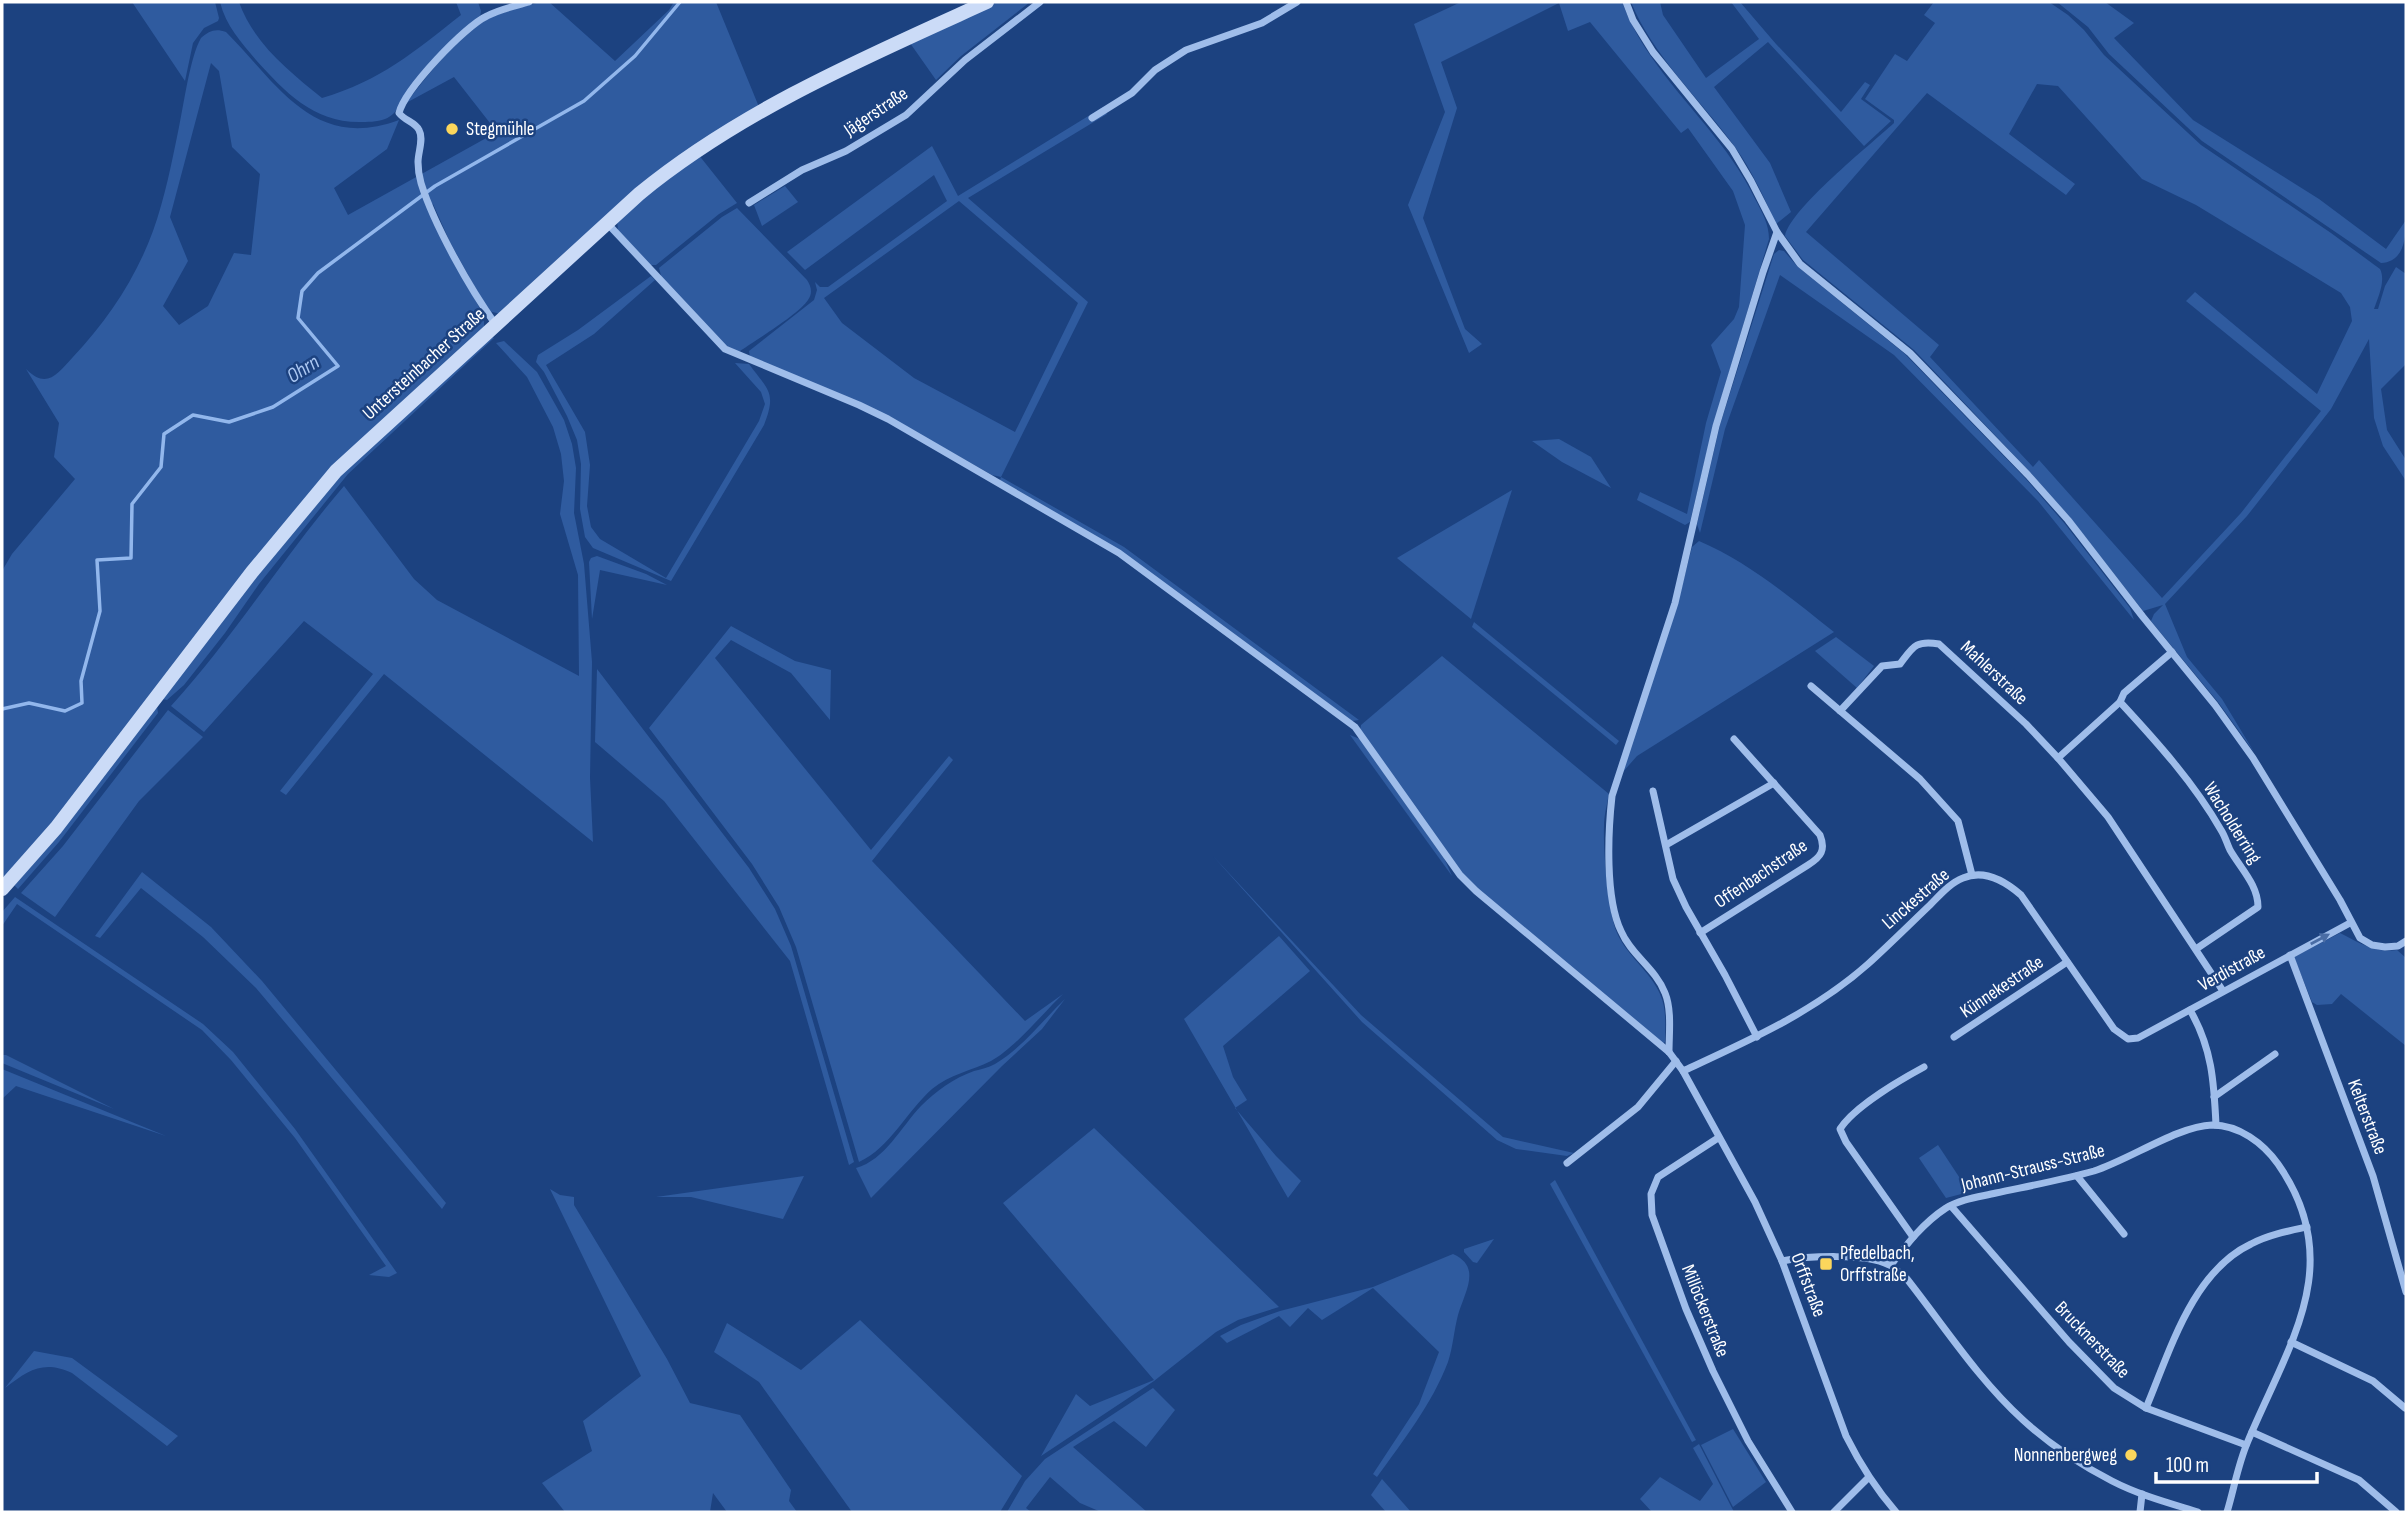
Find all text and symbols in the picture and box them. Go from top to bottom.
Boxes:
street label: Jägerstraße [839,82,912,142]
place label: Stegmühle [466,118,534,141]
marker: Stegmühle [444,121,460,137]
street label: Untersteinbacher Straße [358,303,490,425]
water label: Ohrn [282,349,324,389]
street label: Mahlerstraße [1956,636,2032,710]
street label: Wacholderring [2198,778,2266,868]
street label: Offenbachstraße [1710,834,1812,914]
street label: Linckestraße [1878,864,1954,934]
one-way arrow [2310,933,2330,945]
street label: Verdistraße [2195,941,2269,997]
street label: Künnekestraße [1956,951,2048,1023]
street label: Kelterstraße [2342,1076,2392,1158]
street label: Johann-Strauss-Straße [1958,1139,2107,1197]
place label: Pfedelbach, Orffstraße [1840,1242,1915,1287]
street label: Orffstraße [1785,1250,1831,1320]
marker: Pfedelbach, Orffstraße [1818,1256,1834,1272]
street label: Millöckerstraße [1676,1261,1734,1361]
street label: Brucknerstraße [2050,1297,2134,1383]
scale bar [2156,1440,2317,1484]
place label: Nonnenbergweg [2014,1444,2117,1467]
marker: Nonnenbergweg [2123,1447,2139,1463]
text: 100 m [2166,1453,2209,1478]

